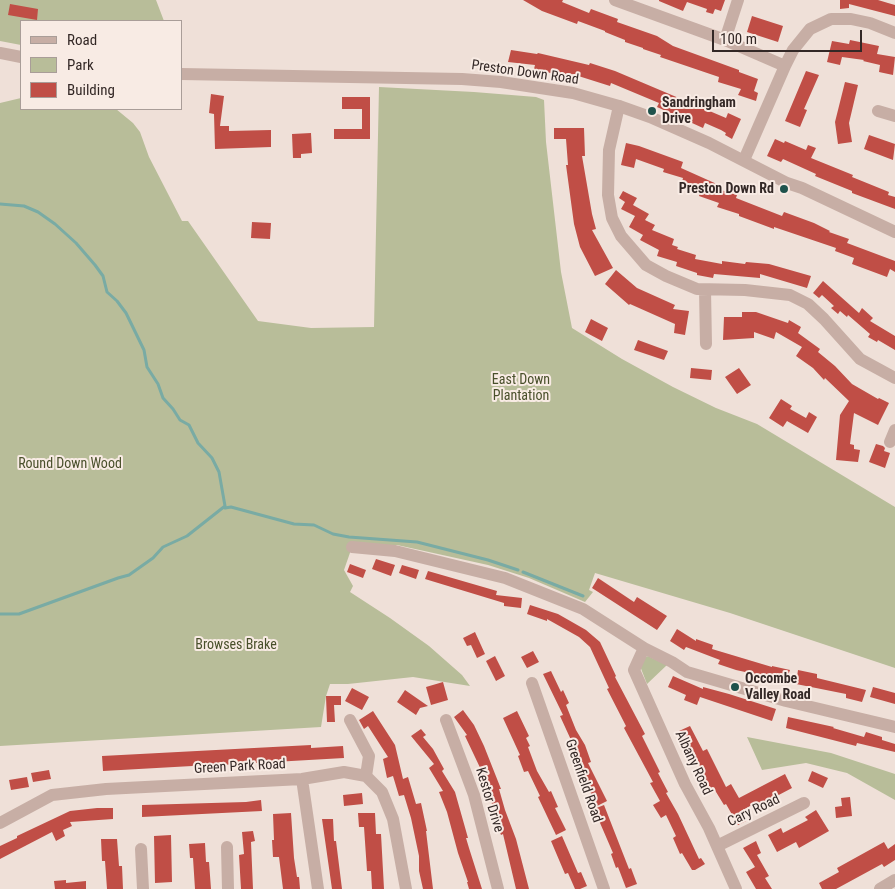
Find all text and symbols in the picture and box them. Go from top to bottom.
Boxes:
legend [20,20,182,110]
scale bar [715,20,865,52]
text: 100 m [720,30,757,48]
text: Road [67,31,97,49]
text: Park [67,56,94,74]
street label: Preston Down Road [470,57,580,89]
text: Building [67,81,115,99]
place label: Sandringham Drive [662,95,736,128]
marker: Sandringham Drive [646,105,658,117]
place label: Preston Down Rd [679,181,774,197]
marker: Preston Down Rd [778,183,790,195]
park label: East Down Plantation [492,372,550,404]
park label: Round Down Wood [18,456,122,472]
park label: Browses Brake [195,637,277,653]
place label: Occombe Valley Road [745,671,811,704]
marker: Occombe Valley Road [729,681,741,693]
street label: Albany Road [671,728,715,798]
street label: Greenfield Road [561,737,605,825]
street label: Green Park Road [194,756,286,778]
street label: Kestor Drive [471,766,507,834]
street label: Cary Road [725,791,783,831]

